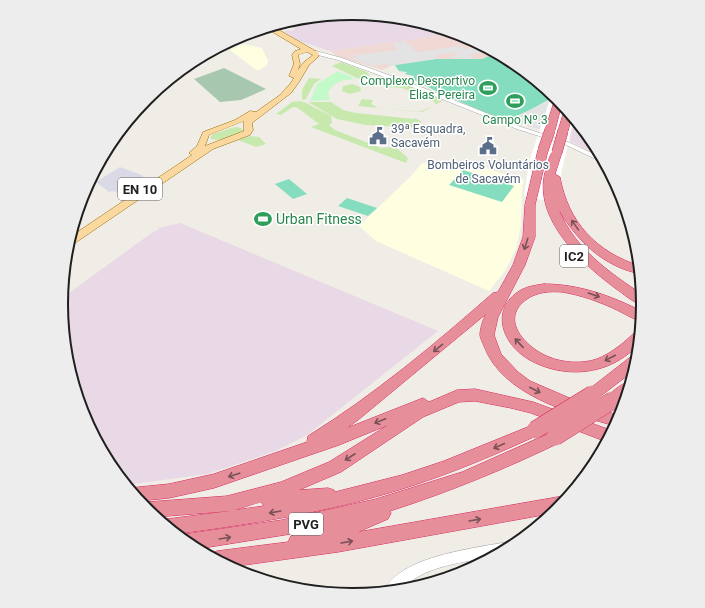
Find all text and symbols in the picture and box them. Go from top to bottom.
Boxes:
place label: Complexo Desportivo Elias Pereira [360,74,475,102]
sports icon: Complexo Desportivo Elias Pereira [478,78,498,98]
sports icon: Campo Nº.3 [505,91,525,111]
place label: Campo Nº.3 [482,113,548,127]
place label: 39ª Esquadra, Sacavém [391,122,465,150]
public building icon: 39ª Esquadra, Sacavém [368,126,388,146]
public building icon: Bombeiros Voluntários de Sacavém [478,136,498,156]
place label: Bombeiros Voluntários de Sacavém [427,158,549,186]
road number: EN 10 [118,178,162,200]
sports icon: Urban Fitness [253,209,273,229]
place label: Urban Fitness [276,211,362,227]
one-way arrow [571,220,579,231]
one-way arrow [522,237,530,249]
road number: IC2 [560,245,588,267]
one-way arrow [588,292,600,300]
one-way arrow [514,338,524,348]
one-way arrow [433,343,444,352]
one-way arrow [604,355,616,363]
one-way arrow [529,387,541,394]
one-way arrow [374,417,386,425]
one-way arrow [494,443,506,450]
one-way arrow [344,454,356,462]
one-way arrow [227,472,240,479]
one-way arrow [268,508,281,516]
road number: PVG [289,513,323,535]
one-way arrow [469,515,482,523]
one-way arrow [218,534,231,542]
one-way arrow [341,538,354,546]

